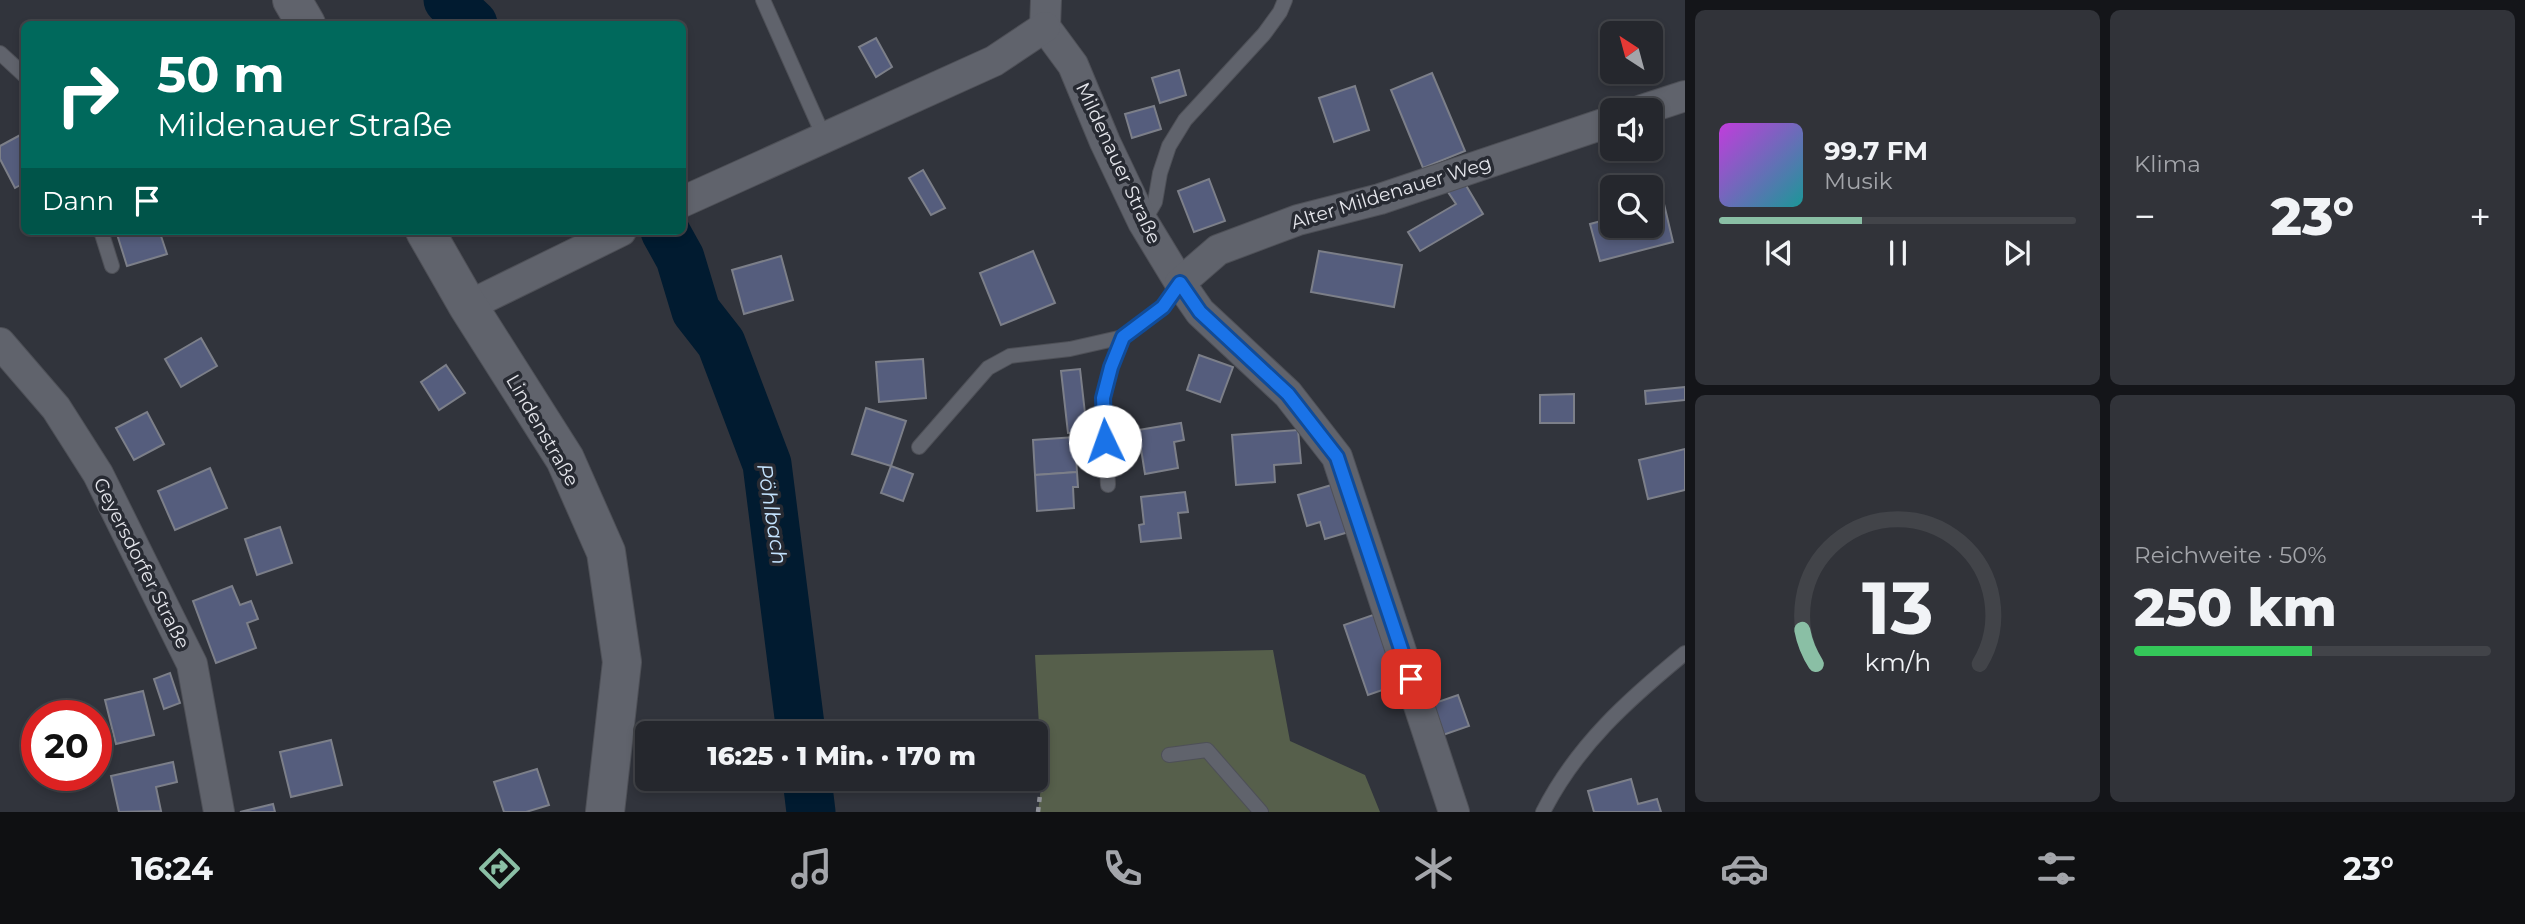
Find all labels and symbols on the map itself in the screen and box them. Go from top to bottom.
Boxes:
north arrow [1600,21,1662,84]
street label: Mildenauer Straße [1071,79,1166,247]
street label: Alter Mildenauer Weg [1288,151,1494,234]
street label: Lindenstraße [501,370,584,490]
position arrow [1068,404,1142,478]
water label: Pöhlbach [752,462,793,566]
street label: Geyersdorfer Straße [88,474,195,653]
pin [1381,649,1441,709]
speed limit sign: 20 [21,700,112,791]

